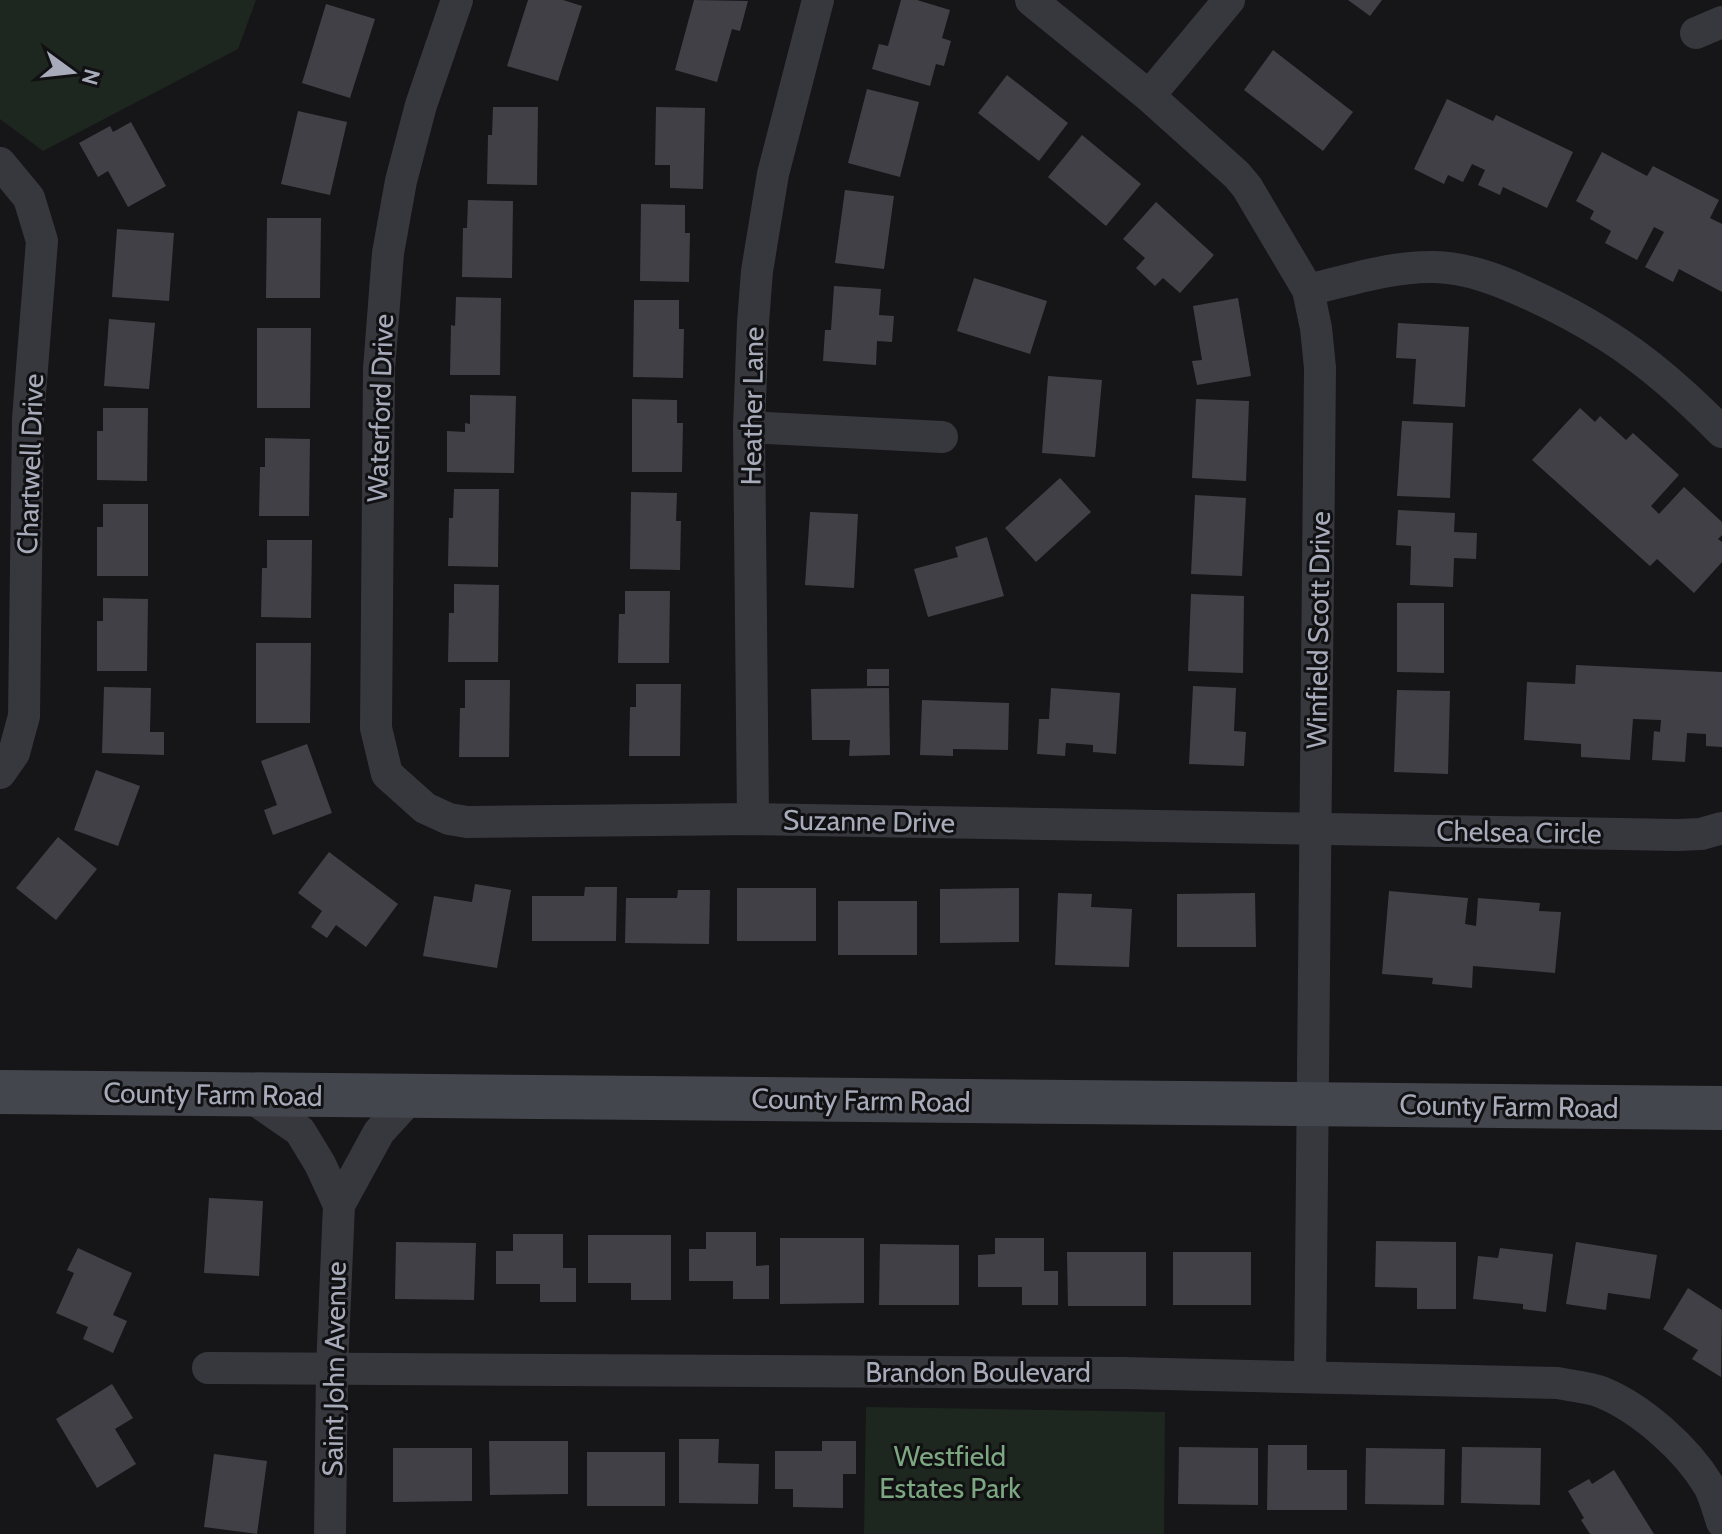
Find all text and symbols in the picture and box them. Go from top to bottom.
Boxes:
north arrow [32,32,112,112]
text: N [76,66,106,88]
street label: Waterford Drive [360,313,400,503]
street label: Heather Lane [734,326,770,486]
street label: Chartwell Drive [10,373,50,555]
street label: Winfield Scott Drive [1299,511,1337,749]
street label: Suzanne Drive [783,802,955,840]
street label: Chelsea Circle [1436,814,1602,850]
street label: County Farm Road [103,1075,323,1113]
street label: County Farm Road [751,1081,971,1119]
street label: County Farm Road [1399,1087,1619,1125]
street label: Saint John Avenue [315,1261,353,1477]
street label: Brandon Boulevard [865,1355,1091,1389]
park label: Westfield Estates Park [879,1439,1021,1505]

